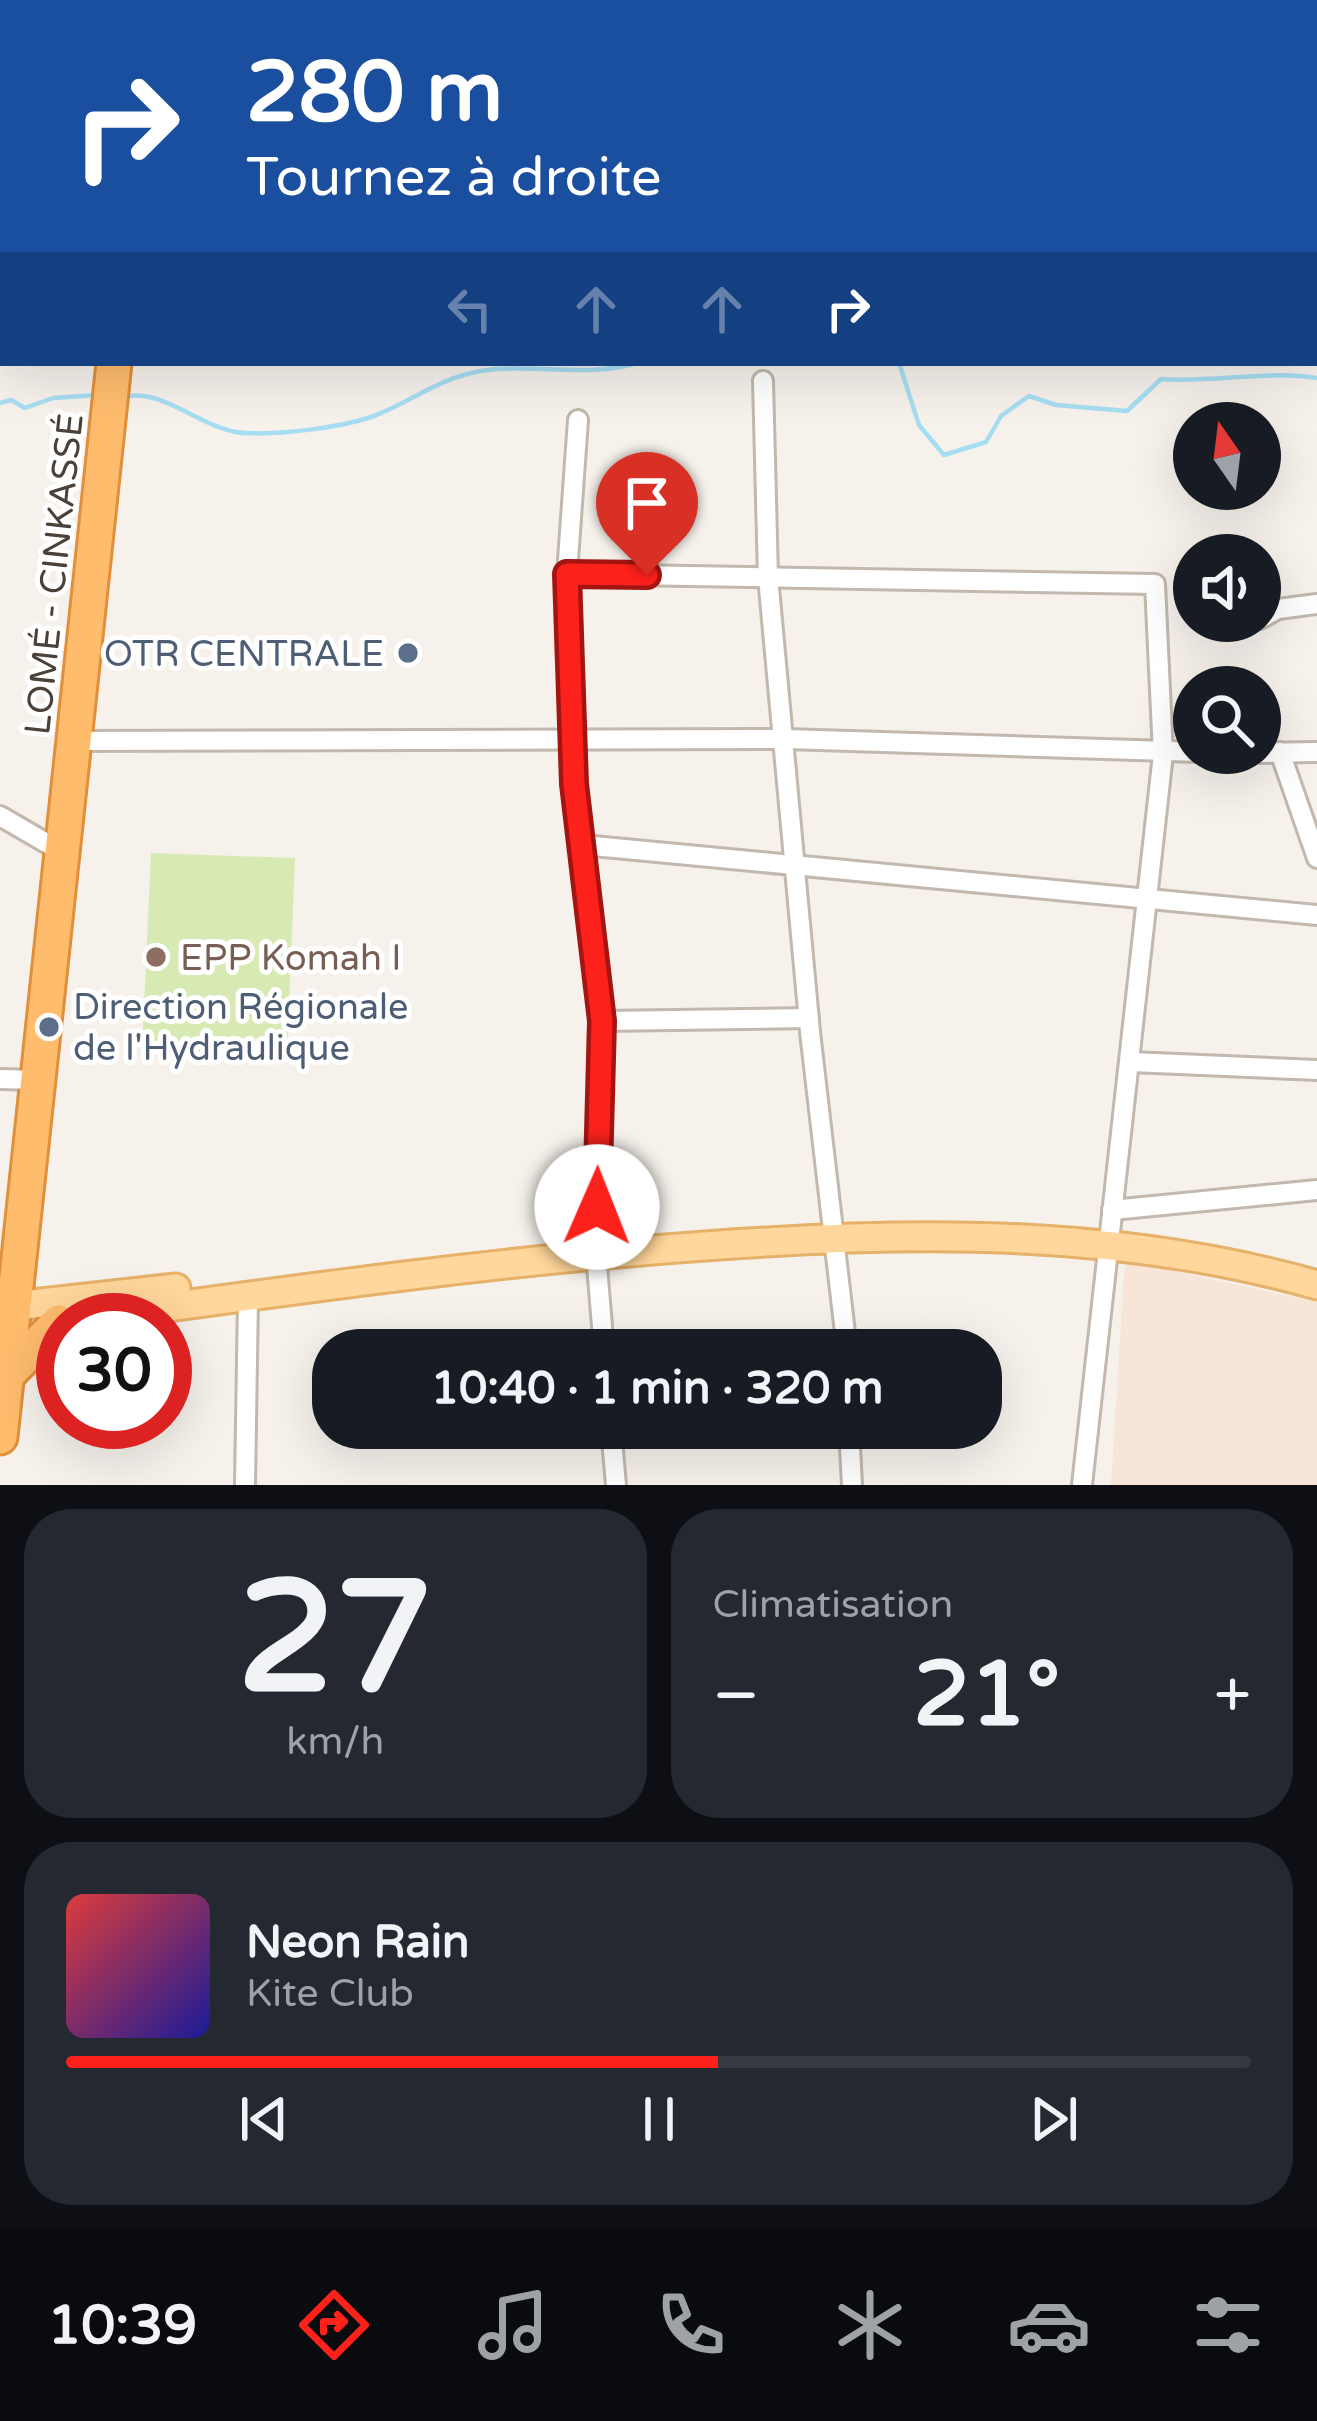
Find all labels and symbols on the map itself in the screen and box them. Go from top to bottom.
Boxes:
north arrow [1173,402,1281,510]
street label: LOMÉ - CINKASSÉ [16,411,93,737]
pin [596,452,698,575]
place label: OTR CENTRALE [104,633,384,676]
marker: OTR CENTRALE [395,640,421,666]
place label: EPP Komah I [180,937,402,980]
marker: EPP Komah I [143,944,169,970]
place label: Direction Régionale de l'Hydraulique [73,986,408,1070]
marker: Direction Régionale de l'Hydraulique [36,1014,62,1040]
position arrow [534,1144,660,1270]
speed limit sign: 30 [36,1293,192,1449]

